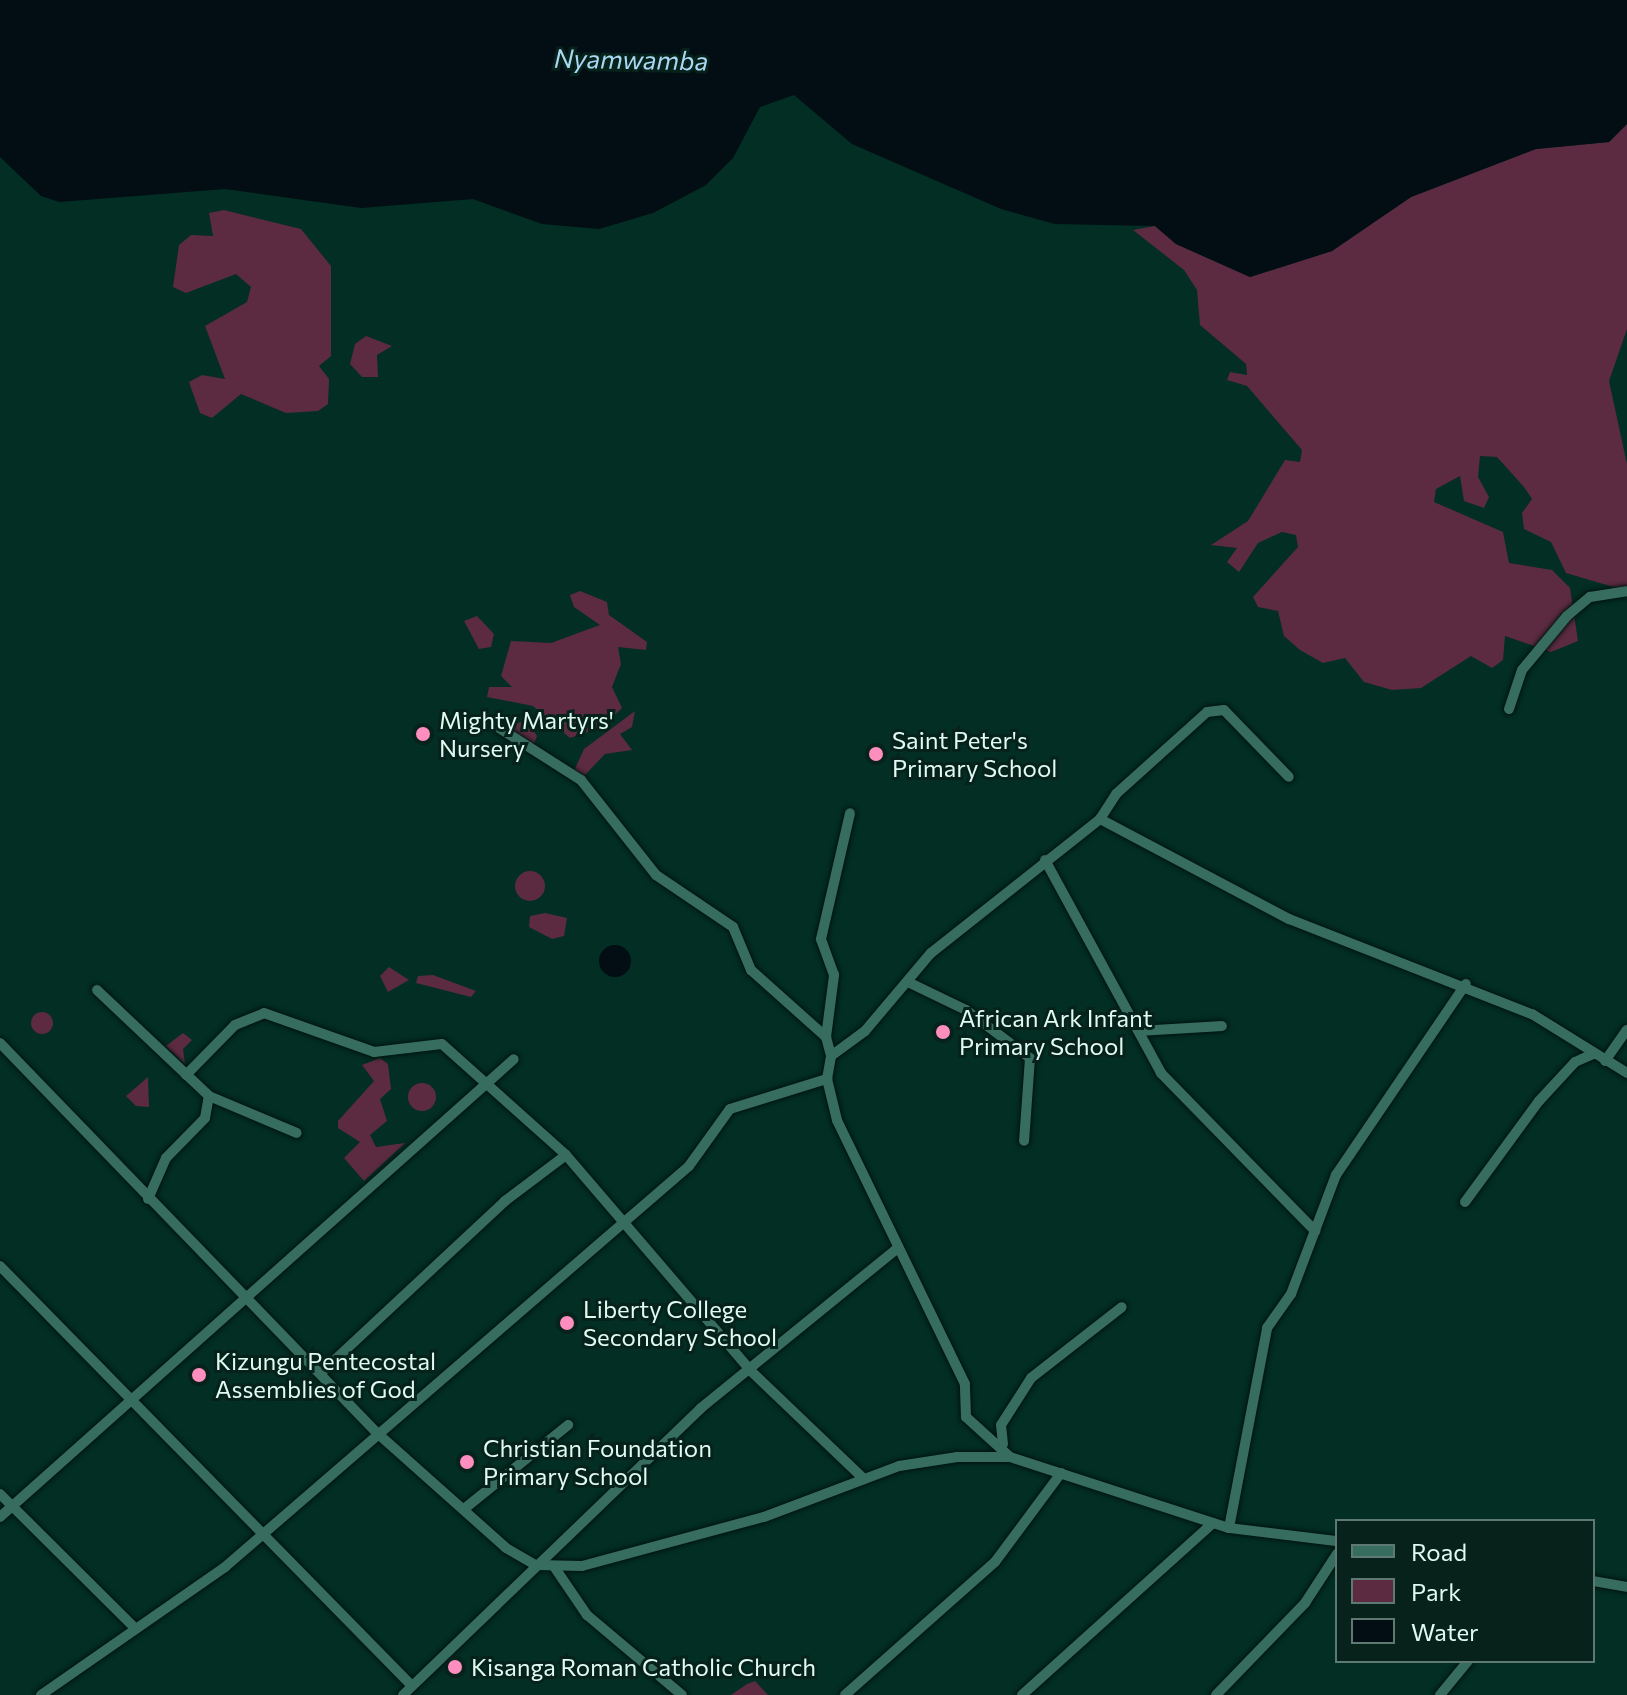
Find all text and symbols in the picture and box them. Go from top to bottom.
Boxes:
water label: Nyamwamba [554,42,708,76]
place label: Mighty Martyrs' Nursery [439,706,614,762]
marker: Mighty Martyrs' Nursery [414,725,432,743]
place label: Saint Peter's Primary School [892,726,1057,782]
marker: Saint Peter's Primary School [867,745,885,763]
place label: African Ark Infant Primary School [959,1004,1153,1060]
marker: African Ark Infant Primary School [934,1023,952,1041]
place label: Liberty College Secondary School [583,1295,777,1351]
marker: Liberty College Secondary School [558,1314,576,1332]
place label: Kizungu Pentecostal Assemblies of God [215,1347,436,1403]
marker: Kizungu Pentecostal Assemblies of God [190,1366,208,1384]
place label: Christian Foundation Primary School [483,1434,712,1490]
marker: Christian Foundation Primary School [458,1453,476,1471]
legend [1335,1519,1595,1663]
text: Road [1411,1537,1467,1566]
text: Park [1411,1577,1461,1606]
text: Water [1411,1617,1479,1646]
place label: Kisanga Roman Catholic Church [471,1653,816,1681]
marker: Kisanga Roman Catholic Church [446,1658,464,1676]

